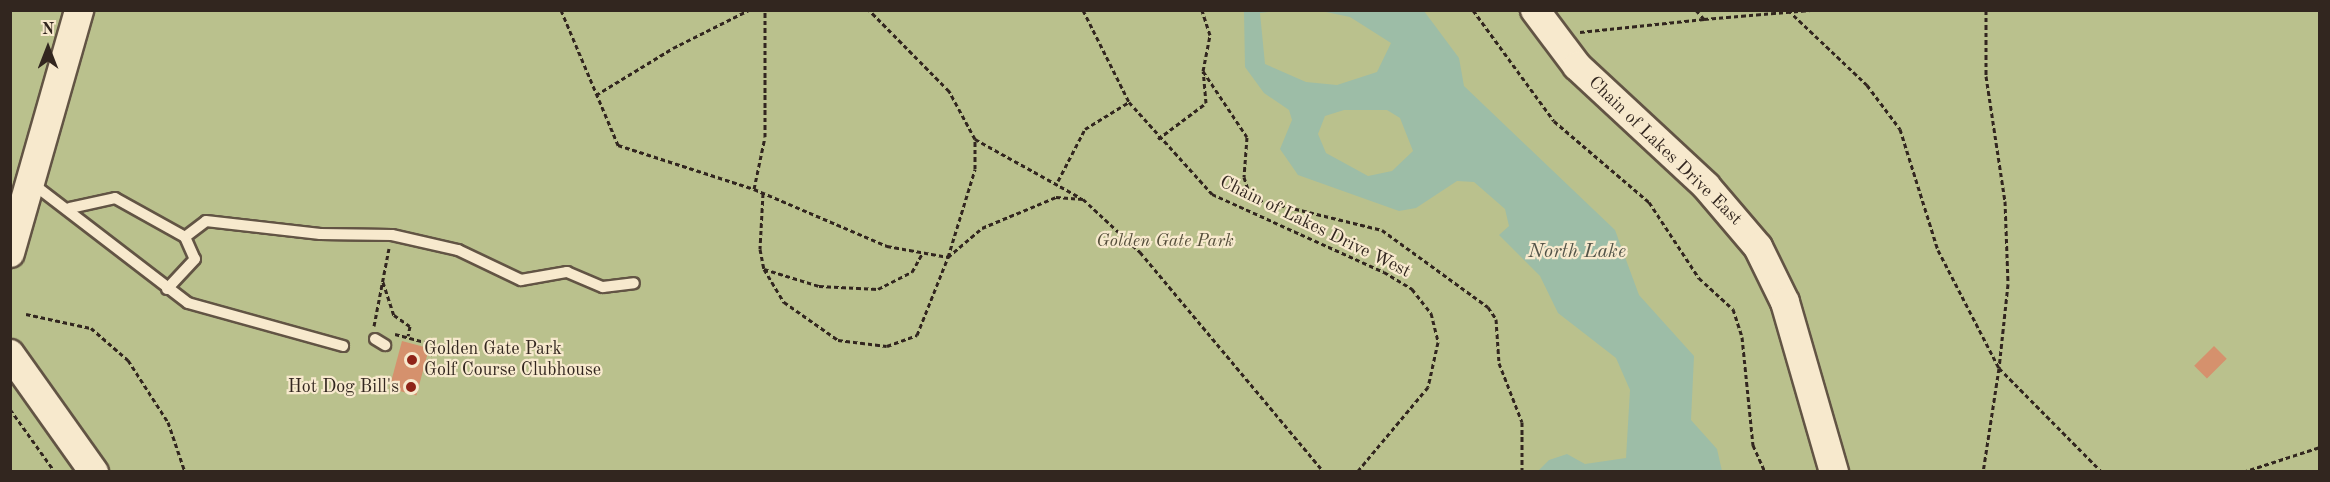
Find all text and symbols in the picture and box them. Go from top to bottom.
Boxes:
north arrow [18,18,78,78]
text: N [42,22,54,38]
street label: Chain of Lakes Drive East [1584,72,1746,230]
street label: Chain of Lakes Drive West [1216,171,1414,283]
park label: Golden Gate Park [1096,230,1234,252]
water label: North Lake [1528,240,1626,264]
place label: Golden Gate Park Golf Course Clubhouse [424,339,601,382]
marker: Golden Gate Park Golf Course Clubhouse [405,353,419,367]
place label: Hot Dog Bill's [288,376,399,398]
marker: Hot Dog Bill's [404,380,418,394]

